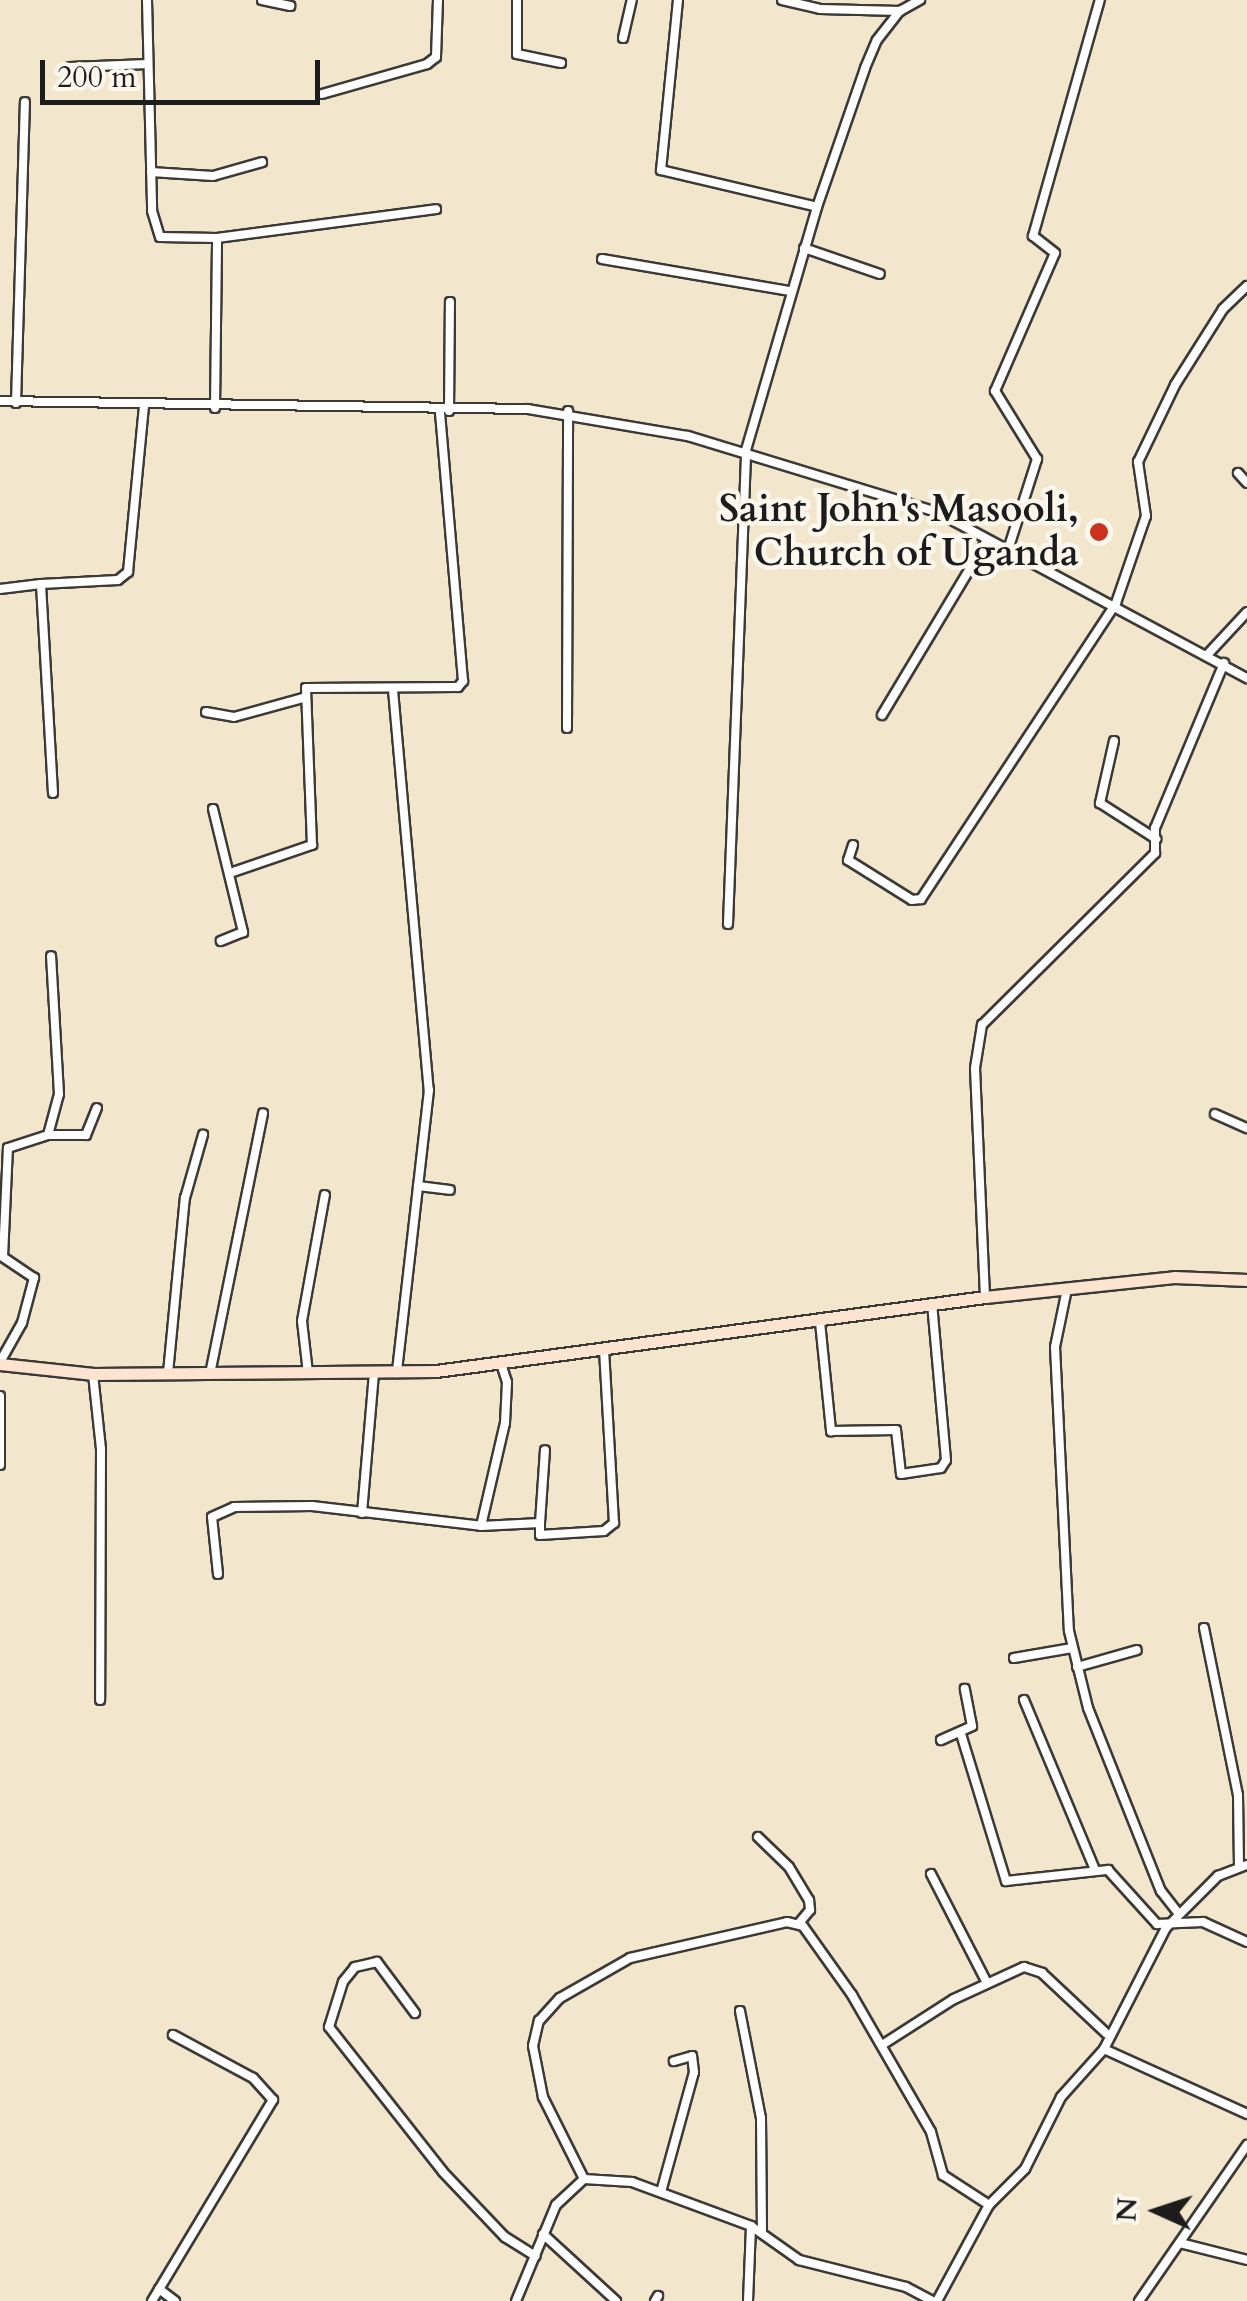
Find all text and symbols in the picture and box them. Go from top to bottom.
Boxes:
scale bar [45,40,325,102]
text: 200 m [57,57,137,98]
place label: Saint John's Masooli, Church of Uganda [719,487,1079,576]
marker: Saint John's Masooli, Church of Uganda [1088,521,1110,543]
north arrow [1107,2161,1207,2261]
text: N [1107,2196,1147,2223]

